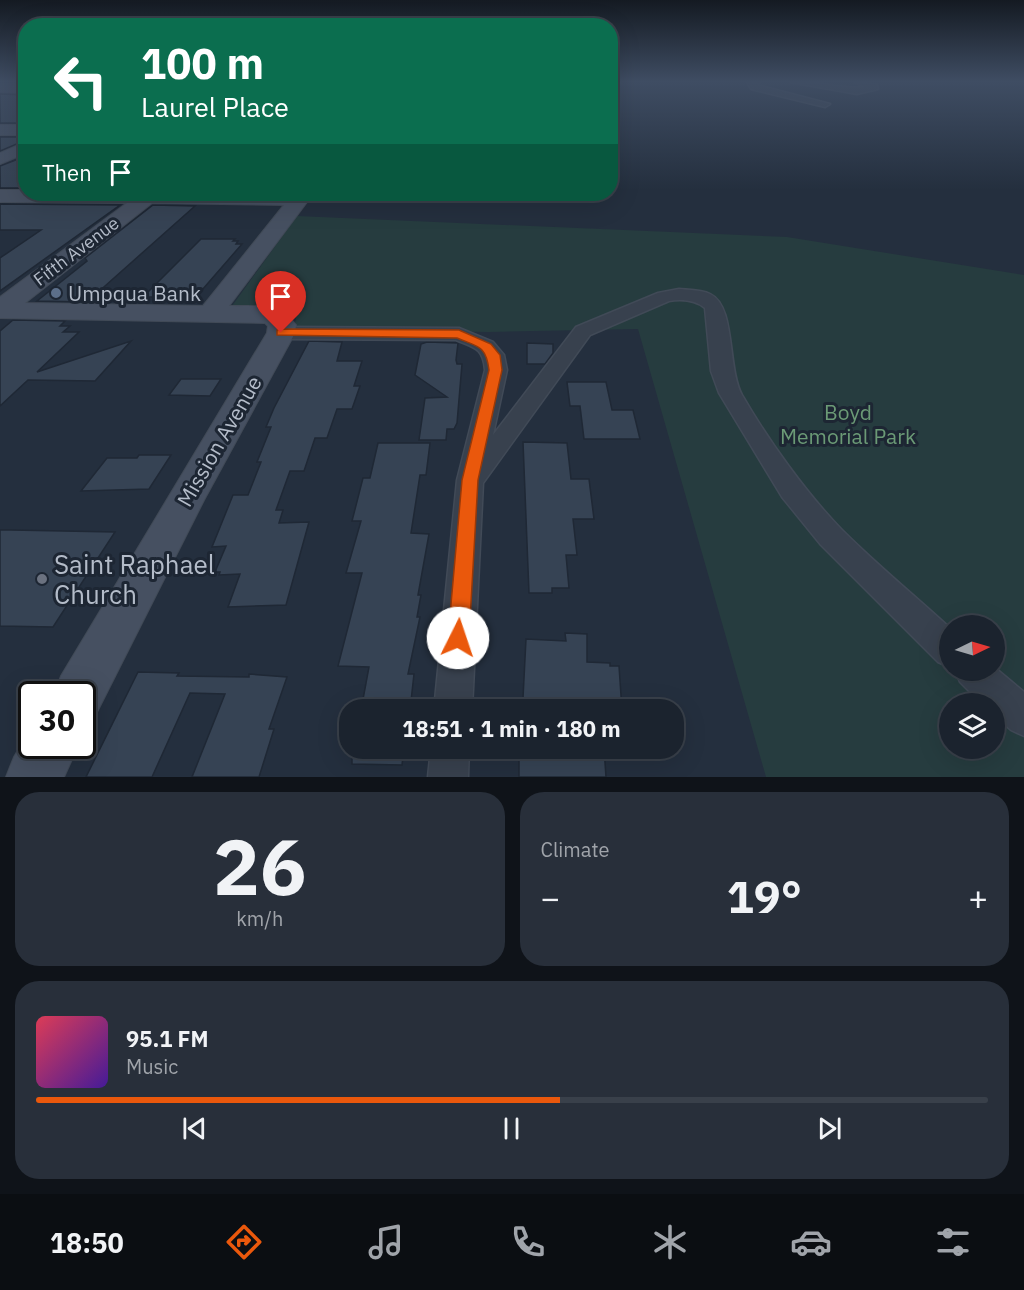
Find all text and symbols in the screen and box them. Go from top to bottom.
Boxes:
text: 100 m [141,36,264,91]
icon: left [42,42,120,120]
text: Laurel Place [141,89,289,124]
icon: arrive [104,156,137,189]
text: Then [42,158,92,187]
street label: Fifth Avenue [29,211,123,291]
pin [255,271,306,333]
place label: Umpqua Bank [68,279,201,307]
icon: arrive [264,280,297,313]
marker: Umpqua Bank [49,286,63,300]
street label: Mission Avenue [170,370,268,512]
park label: Boyd Memorial Park [780,398,916,450]
place label: Saint Raphael Church [54,547,215,611]
marker: Saint Raphael Church [35,572,49,586]
position arrow [426,606,490,670]
north arrow [939,615,1005,681]
map controls [939,615,1005,759]
speed limit sign: 30 [18,681,96,759]
button: layers [939,693,1005,759]
text: 18:51 · 1 min · 180 m [402,714,621,743]
text: 26 [213,815,307,916]
text: Climate [541,836,609,863]
text: 19° [727,867,802,925]
text: − [541,876,560,919]
text: + [968,876,988,919]
text: km/h [236,905,283,932]
text: 95.1 FM [126,1024,209,1053]
text: Music [126,1053,178,1080]
icon: previous [178,1112,211,1145]
icon: pause [495,1112,528,1145]
icon: next [813,1112,846,1145]
icon: directions [223,1221,265,1263]
icon: music [365,1221,407,1263]
icon: phone [507,1221,549,1263]
icon: climate [649,1221,691,1263]
icon: car [790,1221,832,1263]
icon: filters [932,1221,974,1263]
text: 18:50 [50,1225,124,1260]

